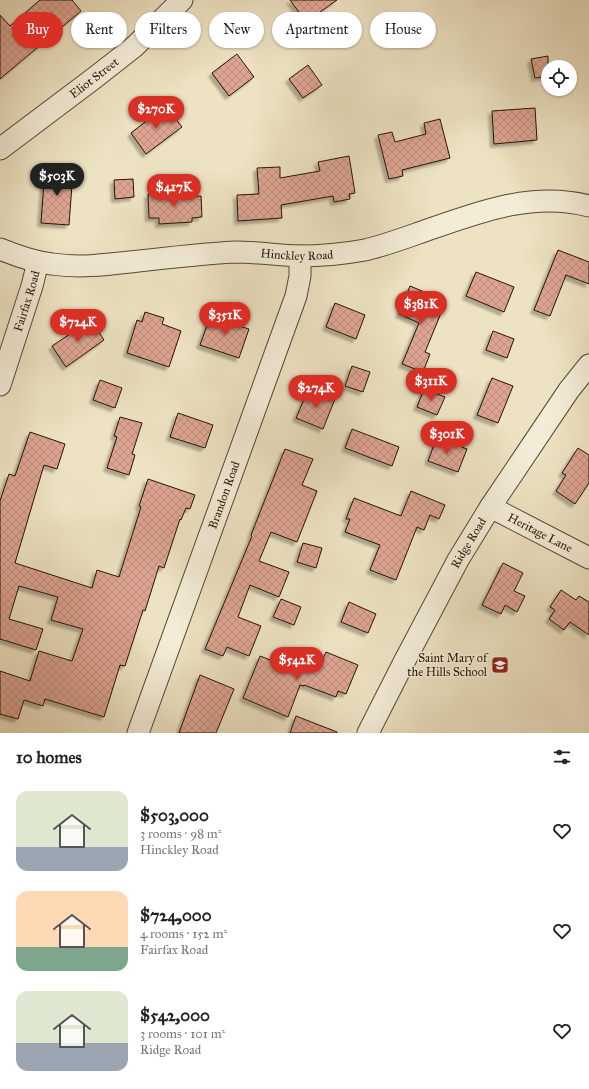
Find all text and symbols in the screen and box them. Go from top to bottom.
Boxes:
chip: Buy [12,12,63,48]
chip: Rent [71,12,127,48]
chip: Filters [135,12,201,48]
chip: New [209,12,264,48]
chip: Apartment [272,12,362,48]
chip: House [370,12,436,48]
street label: Eliot Street [67,54,122,101]
map controls [541,60,577,96]
button: locate [541,60,577,96]
pin: $270K [128,96,184,130]
text: $270K [137,101,175,117]
pin: $503K [29,163,85,197]
text: $503K [39,168,75,184]
pin: $417K [146,174,202,208]
text: $417K [156,179,192,195]
street label: Hinckley Road [260,246,334,263]
street label: Fairfax Road [11,269,43,333]
pin: $381K [393,291,449,325]
text: $381K [404,296,438,312]
pin: $351K [197,302,253,336]
text: $351K [208,307,242,323]
pin: $724K [50,309,106,343]
text: $724K [59,314,97,330]
pin: $311K [403,368,459,402]
text: $311K [415,373,447,389]
pin: $274K [288,375,344,409]
text: $274K [298,380,334,396]
pin: $301K [419,421,475,455]
text: $301K [430,426,464,442]
street label: Brandon Road [205,459,243,531]
street label: Heritage Lane [505,510,575,555]
street label: Ridge Road [448,515,489,571]
pin: $542K [269,647,325,681]
place label: Saint Mary of the Hills School [407,651,489,679]
text: $542K [279,652,315,668]
school or university icon: Saint Mary of the Hills School [490,655,510,675]
icon: filters [551,746,573,768]
text: 10 homes [16,747,82,768]
text: $503,000 [140,805,209,826]
icon: home [48,807,96,855]
icon: heart [551,820,573,842]
text: 3 rooms · 98 m² [140,826,222,842]
text: Hinckley Road [140,842,219,858]
text: $724,000 [140,905,212,926]
icon: home [48,907,96,955]
icon: heart [551,920,573,942]
text: 4 rooms · 152 m² [140,926,227,942]
text: Fairfax Road [140,942,208,958]
text: $542,000 [140,1005,210,1026]
icon: home [48,1007,96,1055]
icon: heart [551,1020,573,1042]
text: 3 rooms · 101 m² [140,1026,225,1042]
text: Ridge Road [140,1042,201,1058]

